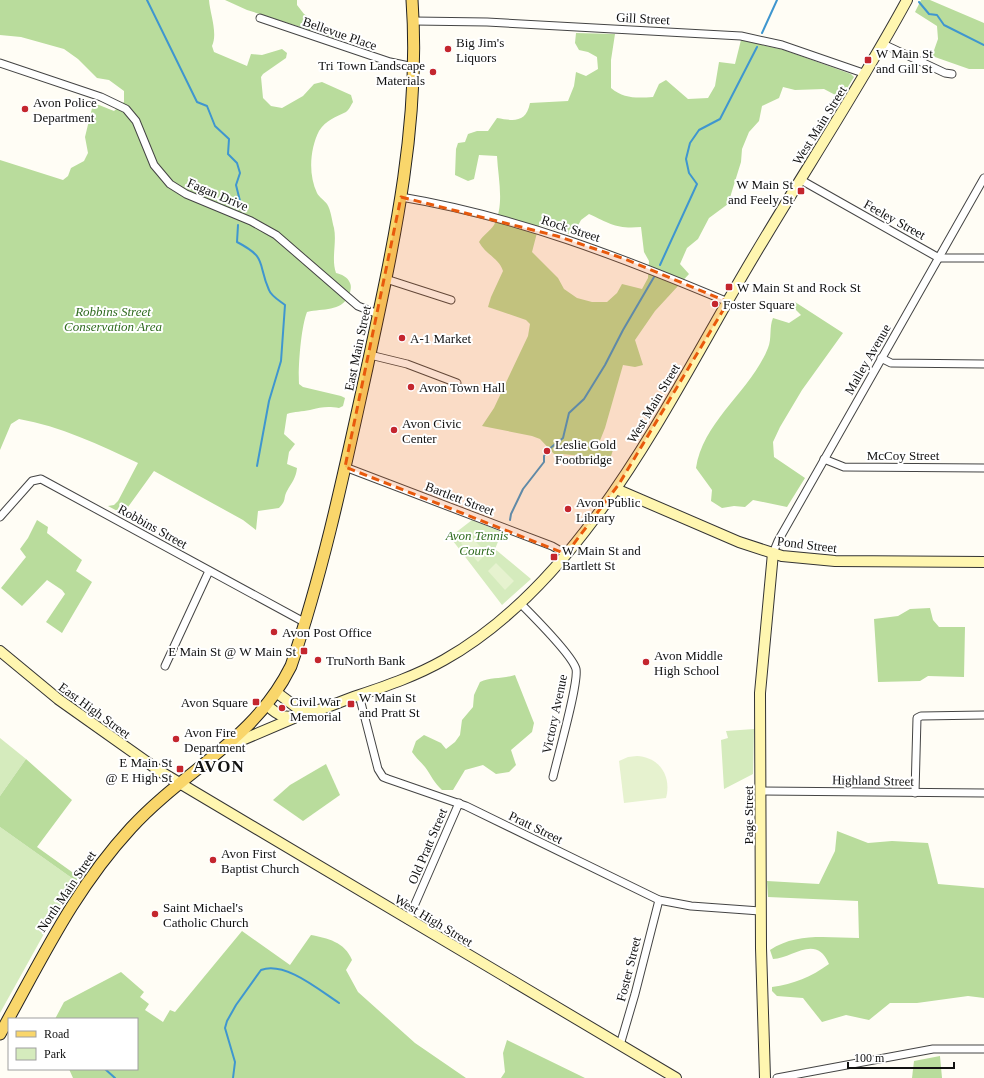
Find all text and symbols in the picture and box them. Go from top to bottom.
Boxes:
street label: Gill Street [616,10,671,27]
street label: Bellevue Place [301,14,379,53]
place label: Big Jim's Liquors [456,35,504,65]
marker: Big Jim's Liquors [443,44,453,54]
place label: W Main St and Gill St [876,46,933,76]
marker: W Main St and Gill St [863,55,873,65]
place label: Tri Town Landscape Materials [318,58,425,88]
marker: Tri Town Landscape Materials [428,67,438,77]
street label: West Main Street [789,83,850,167]
place label: Avon Police Department [33,95,97,125]
marker: Avon Police Department [20,104,30,114]
street label: Fagan Drive [185,175,251,214]
place label: W Main St and Feely St [728,177,793,207]
marker: W Main St and Feely St [796,186,806,196]
street label: Feeley Street [861,196,929,243]
street label: Rock Street [540,212,603,245]
place label: W Main St and Rock St [737,280,861,295]
marker: W Main St and Rock St [724,282,734,292]
place label: Foster Square [723,297,795,312]
marker: Foster Square [710,299,720,309]
park label: Robbins Street Conservation Area [64,304,162,334]
street label: East Main Street [341,304,374,392]
street label: Malley Avenue [841,321,894,397]
place label: A-1 Market [410,331,471,346]
marker: A-1 Market [397,333,407,343]
street label: West Main Street [624,361,683,446]
place label: Avon Town Hall [419,380,505,395]
marker: Avon Town Hall [406,382,416,392]
place label: Avon Civic Center [402,416,462,446]
marker: Avon Civic Center [389,425,399,435]
place label: Leslie Gold Footbridge [555,437,617,467]
marker: Leslie Gold Footbridge [542,446,552,456]
street label: McCoy Street [867,448,940,463]
street label: Bartlett Street [423,478,497,519]
place label: Avon Public Library [576,495,641,525]
street label: Robbins Street [115,501,190,552]
marker: Avon Public Library [563,504,573,514]
park label: Avon Tennis Courts [445,528,508,558]
street label: Pond Street [776,533,838,556]
place label: W Main St and Bartlett St [562,543,641,573]
marker: W Main St and Bartlett St [549,552,559,562]
place label: Avon Post Office [282,625,372,640]
marker: Avon Post Office [269,627,279,637]
place label: E Main St @ W Main St [168,644,296,659]
marker: E Main St @ W Main St [299,646,309,656]
place label: Avon Middle High School [654,648,723,678]
place label: TruNorth Bank [326,653,406,668]
marker: TruNorth Bank [313,655,323,665]
marker: Avon Middle High School [641,657,651,667]
street label: Victory Avenue [539,673,570,755]
street label: East High Street [56,679,134,742]
place label: W Main St and Pratt St [359,690,420,720]
place label: Civil War Memorial [290,694,342,724]
place label: Avon Square [181,695,248,710]
marker: Avon Square [251,697,261,707]
marker: W Main St and Pratt St [346,699,356,709]
marker: Civil War Memorial [277,703,287,713]
place label: Avon Fire Department [184,725,246,755]
marker: Avon Fire Department [171,734,181,744]
place label: E Main St @ E High St [105,755,172,785]
district label: AVON [193,757,245,776]
marker: E Main St @ E High St [175,764,185,774]
street label: Highland Street [832,772,914,789]
street label: Page Street [741,785,756,844]
street label: Old Pratt Street [405,806,450,886]
street label: Pratt Street [506,808,566,847]
place label: Avon First Baptist Church [221,846,300,876]
street label: North Main Street [34,848,99,935]
marker: Avon First Baptist Church [208,855,218,865]
street label: West High Street [392,891,476,950]
place label: Saint Michael's Catholic Church [163,900,249,930]
marker: Saint Michael's Catholic Church [150,909,160,919]
street label: Foster Street [613,935,644,1003]
legend [8,1018,138,1070]
text: Road [44,1027,69,1041]
scale bar [848,1044,954,1070]
text: Park [44,1047,66,1061]
text: 100 m [854,1051,885,1065]

